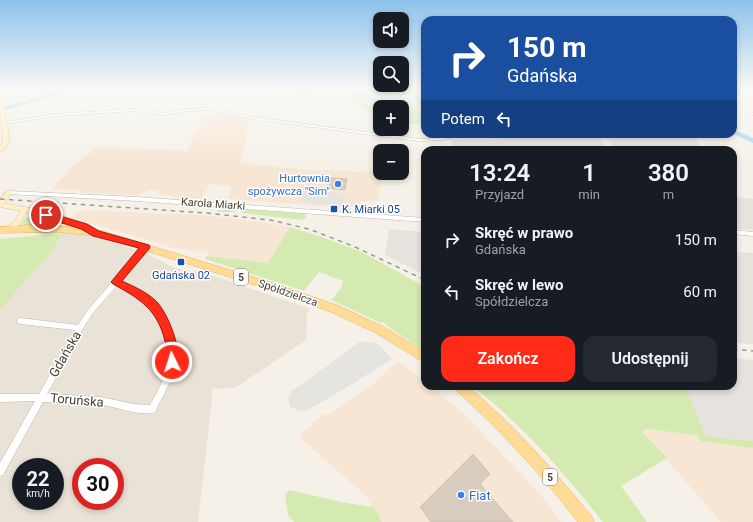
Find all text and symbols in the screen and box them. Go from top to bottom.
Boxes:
map controls [373,12,409,180]
button: sound [373,12,409,48]
text: 150 m [507,31,586,64]
icon: right [441,32,493,84]
button: search [373,56,409,92]
text: Gdańska [507,65,577,86]
button: + [373,100,409,136]
icon: left [493,108,515,130]
text: Potem [441,110,485,128]
button: − [373,144,409,180]
text: 13:24 [469,159,530,187]
text: 1 [582,159,596,187]
text: 380 [648,159,689,187]
place label: Hurtownia spożywcza "Sim" [248,172,330,198]
marker: Hurtownia spożywcza "Sim" [333,179,343,189]
text: Przyjazd [475,187,524,202]
text: min [578,187,600,202]
text: m [663,187,674,202]
street label: Karola Miarki [180,195,246,213]
pin [29,198,63,232]
place label: K. Miarki 05 [342,203,400,216]
icon: arrive [35,204,57,226]
marker: K. Miarki 05 [329,204,339,214]
text: Skręć w prawo [475,224,573,242]
icon: right [441,229,463,251]
text: 150 m [675,231,717,249]
text: Gdańska [475,242,526,257]
marker: Gdańska 02 [176,257,186,267]
place label: Gdańska 02 [152,269,210,282]
road number: 5 [234,269,248,285]
text: Skręć w lewo [475,276,564,294]
street label: Spółdzielcza [257,277,319,309]
icon: left [441,281,463,303]
text: 60 m [683,283,717,301]
text: Spółdzielcza [475,294,548,309]
street label: Gdańska [46,328,84,380]
button: Zakończ [441,336,575,382]
button: Udostępnij [583,336,717,382]
position arrow [151,341,193,383]
street label: Toruńska [50,390,104,410]
speed limit sign: 30 [72,458,124,510]
text: 22 [27,467,49,491]
road number: 5 [543,469,557,485]
text: km/h [26,488,50,499]
place label: Fiat [469,488,491,503]
marker: Fiat [456,490,466,500]

